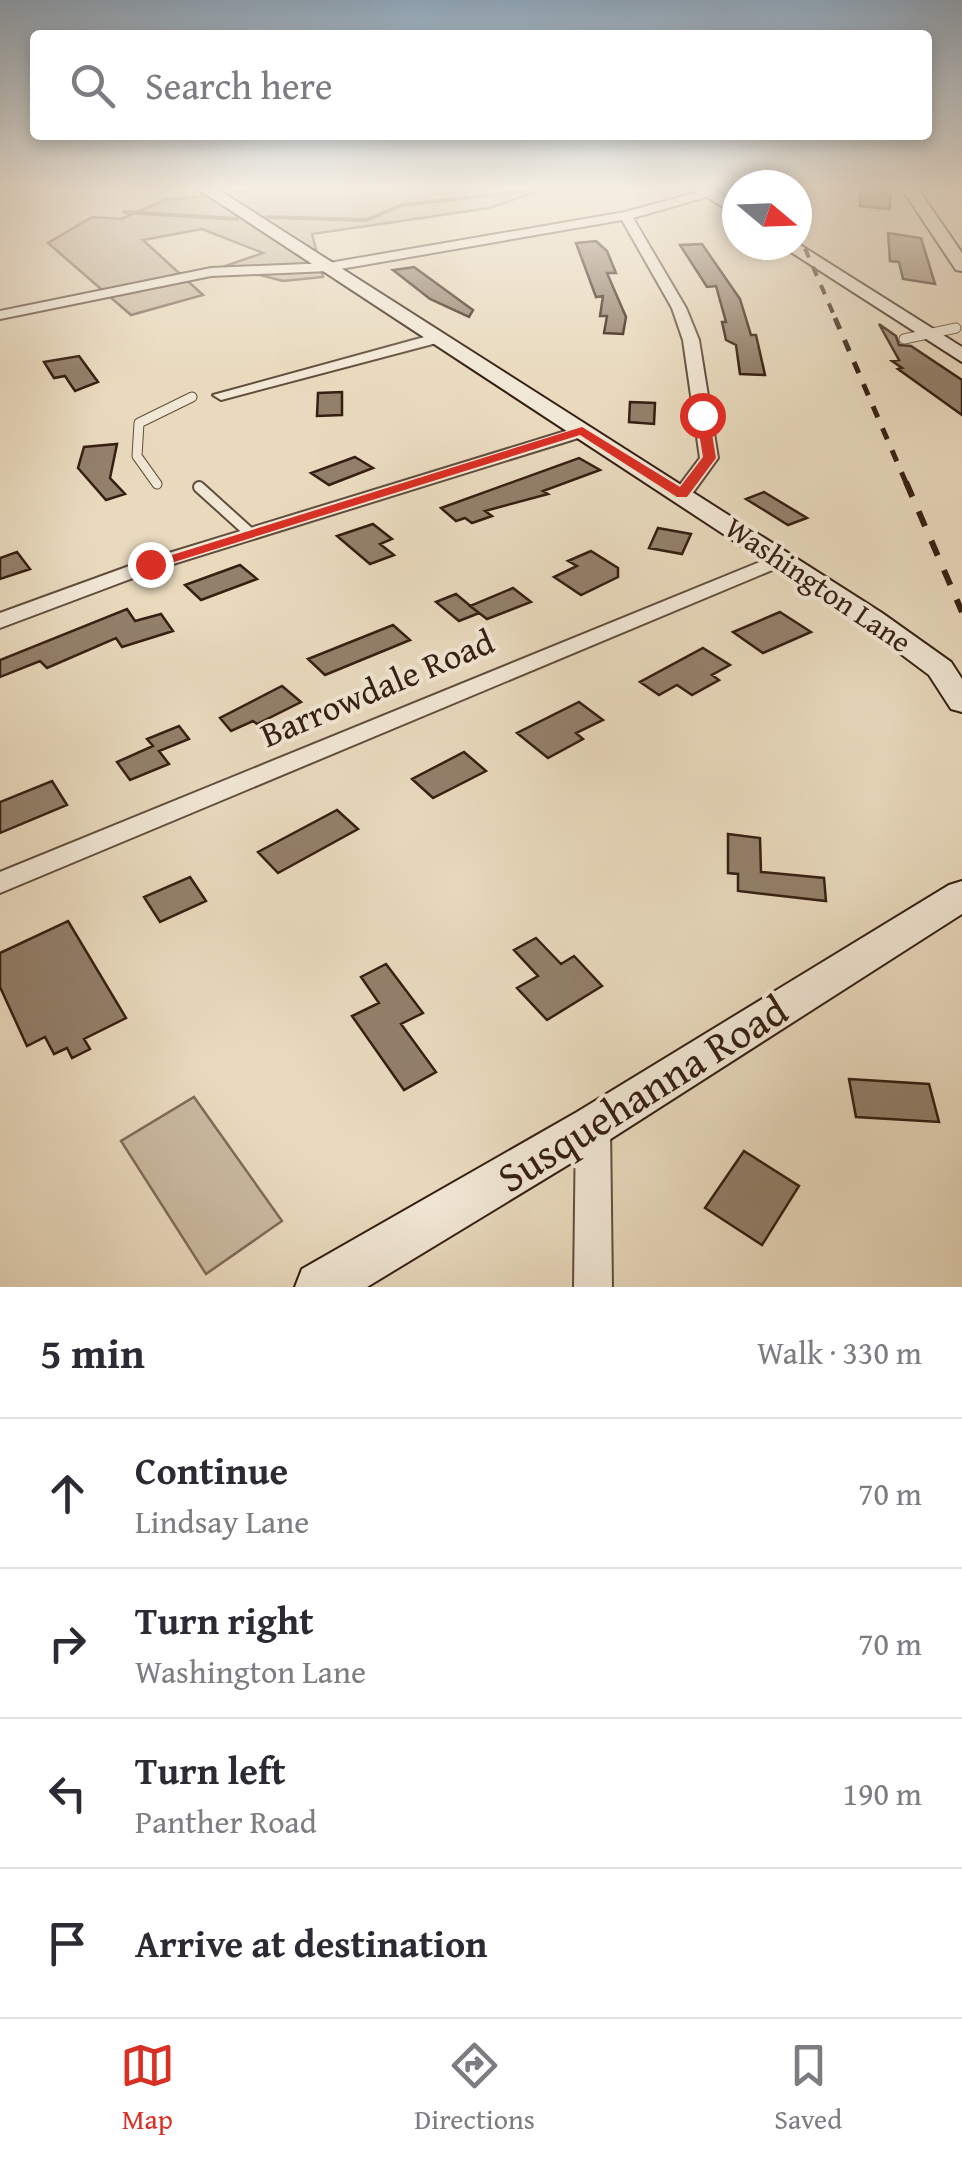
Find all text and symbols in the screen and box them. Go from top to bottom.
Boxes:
search box [30,30,932,140]
text: Search here [145,57,333,113]
icon: search [65,58,120,113]
north arrow [722,170,812,260]
route start [680,393,726,439]
street label: Washington Lane [716,505,921,663]
route end [128,542,174,588]
street label: Barrowdale Road [252,615,502,760]
street label: Susquehanna Road [485,978,799,1206]
text: 5 min [40,1322,145,1383]
text: Walk · 330 m [757,1329,922,1376]
text: Continue [135,1442,288,1498]
icon: ahead [40,1466,95,1521]
text: 70 m [858,1470,922,1517]
text: Lindsay Lane [135,1498,309,1545]
text: Turn right [135,1592,314,1648]
icon: right [40,1616,95,1671]
text: 70 m [858,1620,922,1667]
text: Washington Lane [135,1648,366,1695]
text: Turn left [135,1742,286,1798]
icon: left [40,1766,95,1821]
text: 190 m [843,1770,922,1817]
text: Panther Road [135,1798,317,1845]
text: Arrive at destination [135,1915,488,1971]
icon: arrive [40,1916,95,1971]
tab: Map [120,2038,175,2139]
tab: Directions [414,2038,535,2139]
tab: Saved [774,2038,842,2139]

